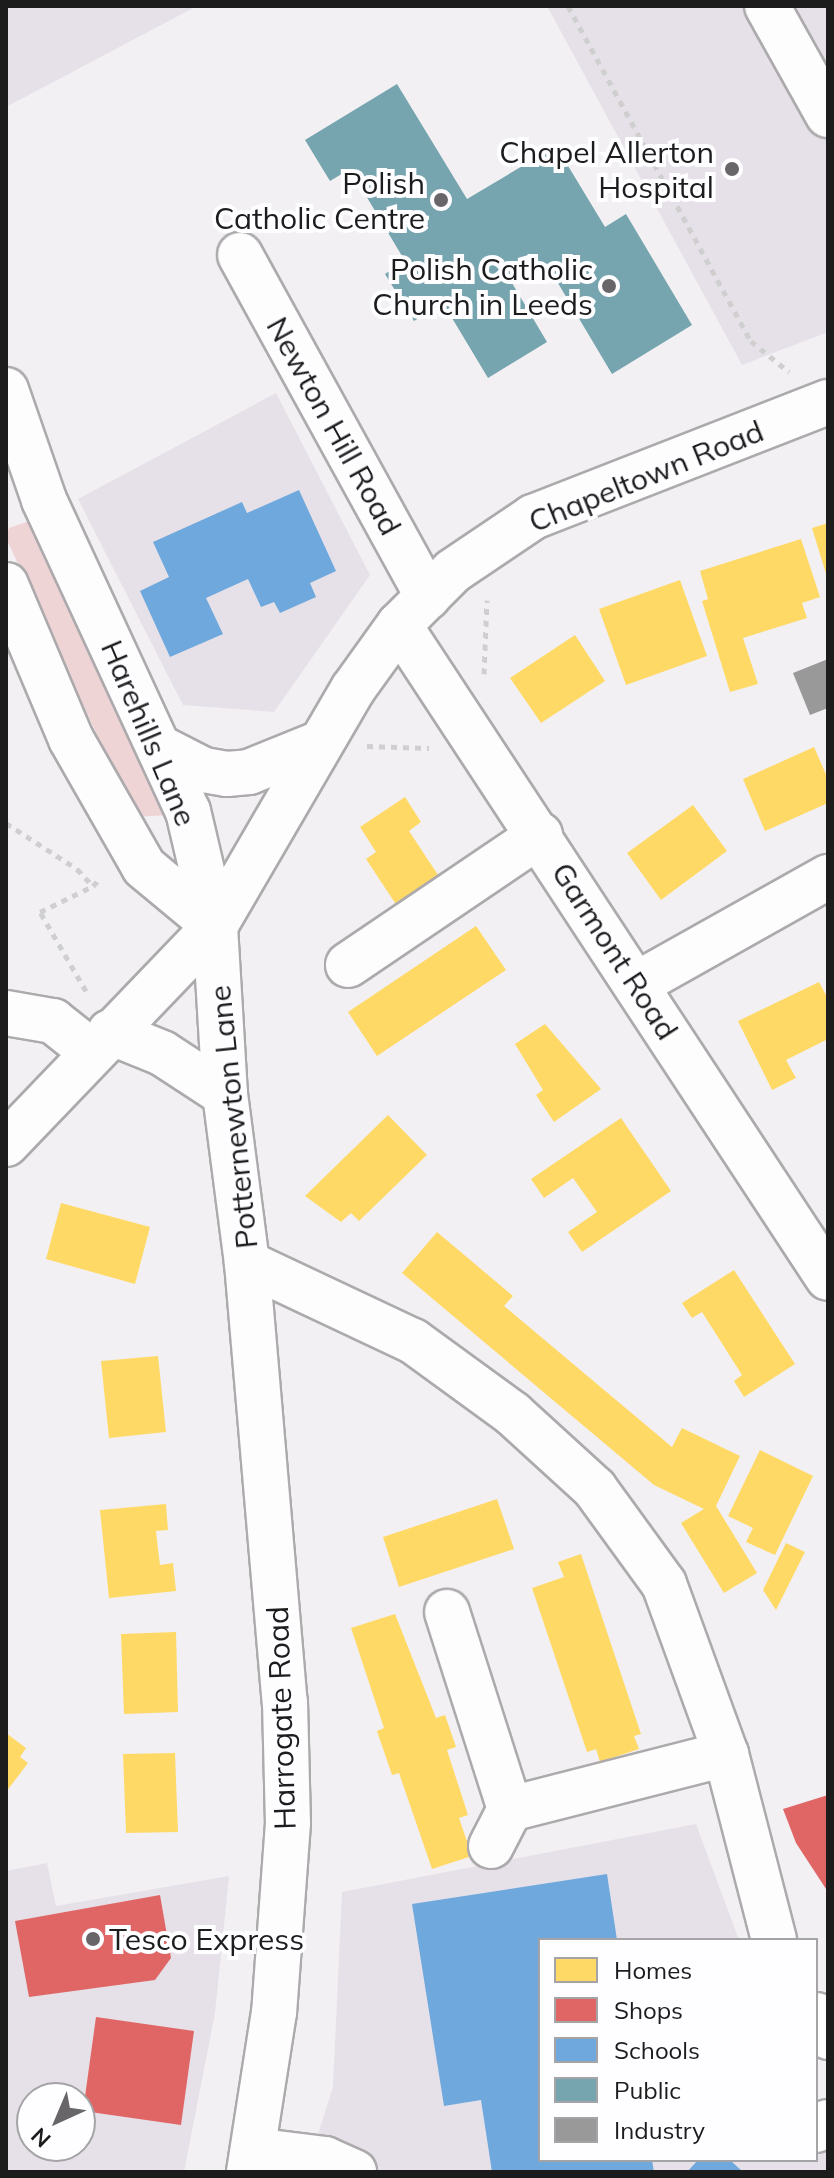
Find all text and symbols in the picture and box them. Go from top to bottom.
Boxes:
place label: Chapel Allerton Hospital [499,134,714,204]
marker: Chapel Allerton Hospital [721,158,743,180]
place label: Polish Catholic Centre [214,165,425,236]
marker: Polish Catholic Centre [432,191,450,209]
place label: Polish Catholic Church in Leeds [372,251,593,322]
marker: Polish Catholic Church in Leeds [600,277,618,295]
street label: Newton Hill Road [259,311,409,541]
street label: Chapeltown Road [523,413,769,539]
street label: Harehills Lane [94,635,204,831]
street label: Garmont Road [544,856,686,1046]
street label: Potternewton Lane [201,984,265,1250]
street label: Harrogate Road [259,1606,303,1830]
place label: Tesco Express [109,1921,304,1957]
marker: Tesco Express [84,1930,102,1948]
legend [538,1938,818,2162]
text: Homes [614,1955,692,1985]
text: Shops [614,1995,683,2025]
text: Schools [614,2035,700,2065]
text: Public [614,2075,681,2105]
north arrow [16,2082,96,2162]
text: Industry [614,2115,705,2145]
text: N [25,2122,56,2154]

